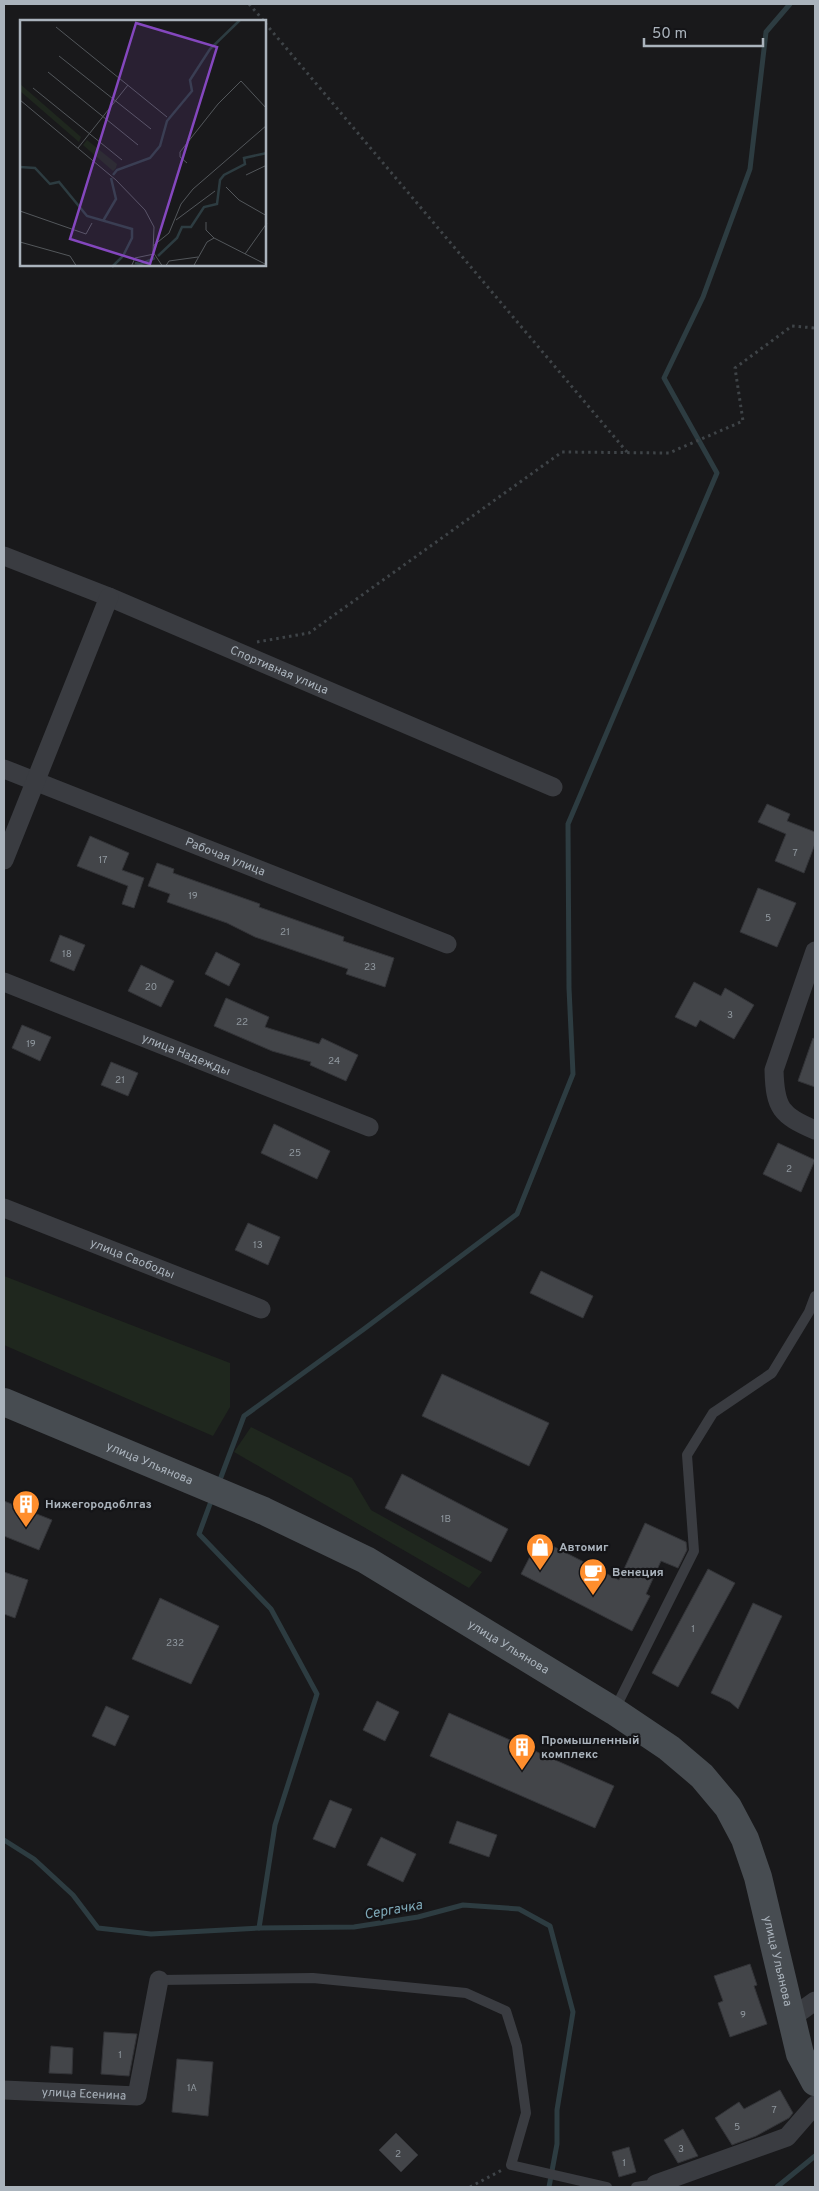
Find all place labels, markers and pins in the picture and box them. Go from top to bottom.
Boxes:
building icon: Нижегородоблгаз [11,1489,41,1528]
place label: Нижегородоблгаз [45,1497,152,1513]
shop icon: Автомиг [525,1532,555,1571]
place label: Автомиг [559,1540,609,1556]
cafe icon: Венеция [578,1557,608,1596]
place label: Венеция [612,1565,664,1581]
building icon: Промышленный комплекс [507,1732,537,1771]
place label: Промышленный комплекс [541,1733,639,1763]

